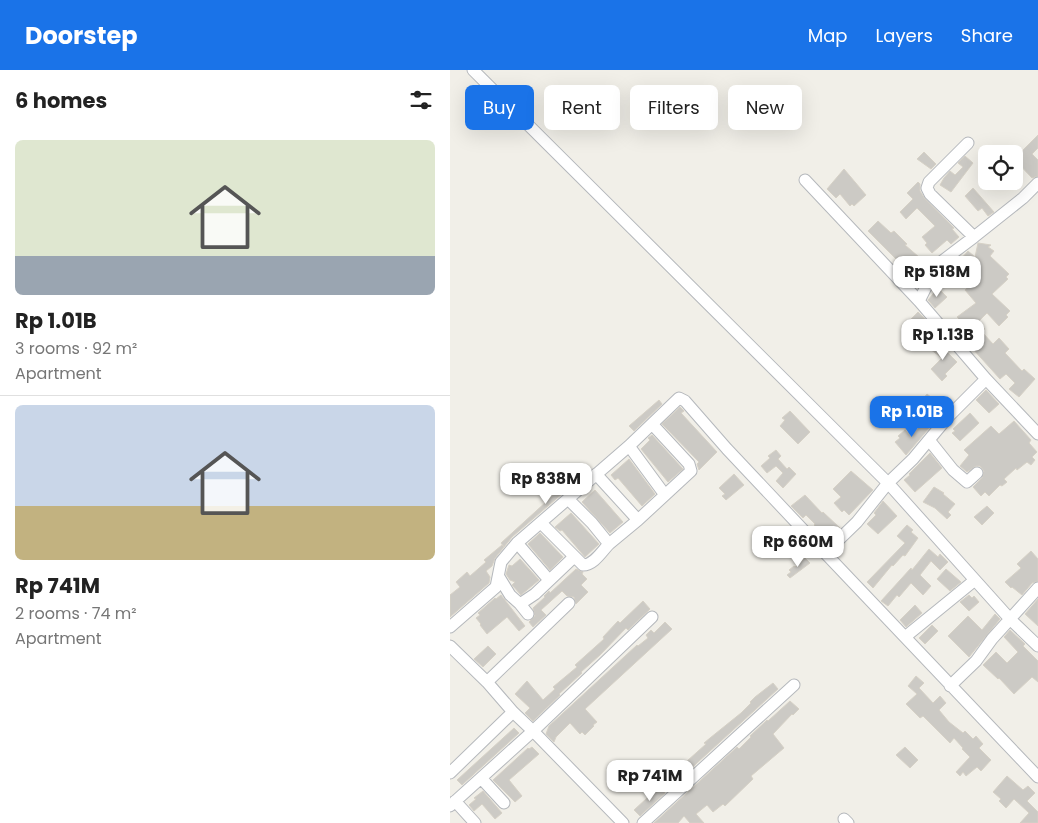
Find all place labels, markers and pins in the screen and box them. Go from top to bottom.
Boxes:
pin: Rp 518M [891,256,983,298]
pin: Rp 1.13B [891,318,995,361]
pin: Rp 1.01B [860,396,964,438]
pin: Rp 838M [500,462,592,505]
pin: Rp 660M [752,526,844,568]
pin: Rp 741M [604,760,696,802]

